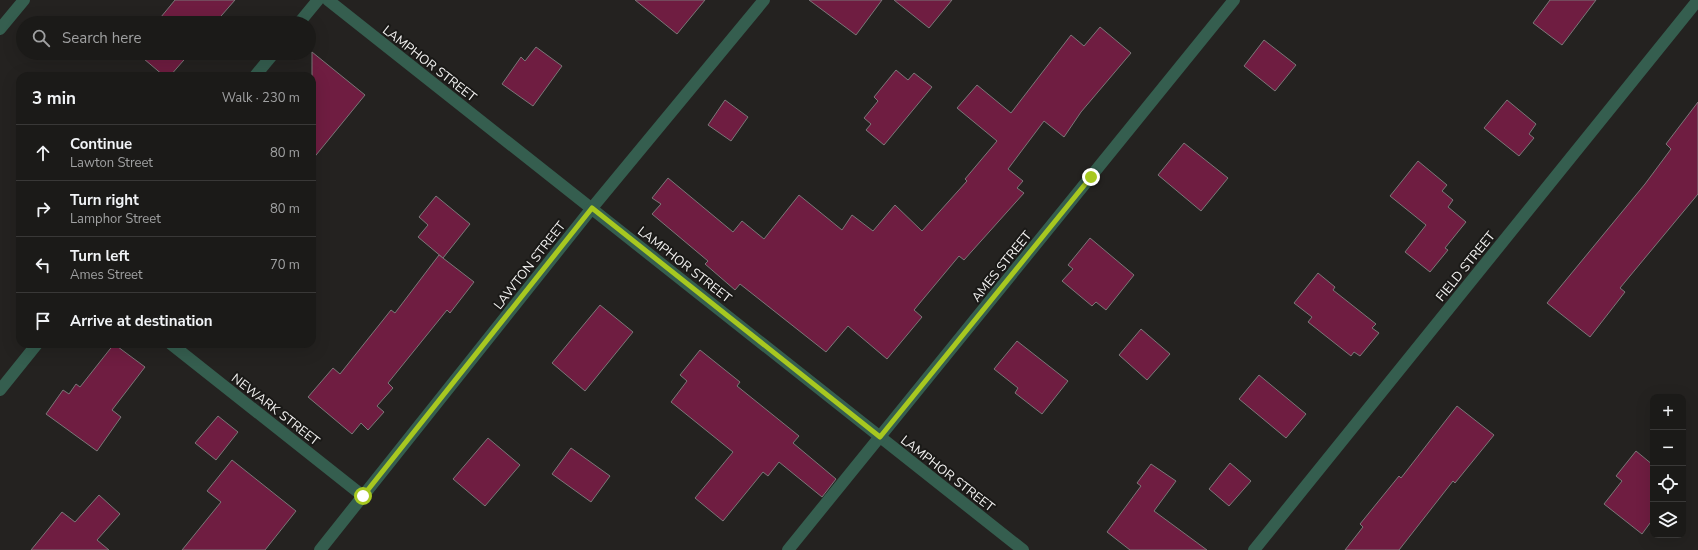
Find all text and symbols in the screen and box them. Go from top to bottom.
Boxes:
search box [16,16,316,60]
street label: LAMPHOR STREET [379,21,480,106]
icon: search [30,27,52,49]
text: Search here [62,28,142,48]
text: 3 min [32,87,76,110]
text: Walk · 230 m [222,89,300,107]
text: Continue [70,134,132,154]
icon: ahead [32,142,54,164]
text: 80 m [270,144,300,162]
text: Lawton Street [70,154,153,172]
route end [1082,168,1100,186]
text: Turn right [70,190,139,210]
icon: right [32,198,54,220]
text: 80 m [270,200,300,218]
text: Lamphor Street [70,210,161,228]
street label: LAWTON STREET [490,218,570,313]
street label: LAMPHOR STREET [634,222,735,307]
street label: AMES STREET [968,227,1036,306]
street label: FIELD STREET [1432,228,1500,305]
text: Turn left [70,246,129,266]
icon: left [32,254,54,276]
text: 70 m [270,256,300,274]
text: Ames Street [70,266,143,284]
icon: arrive [32,310,54,332]
text: Arrive at destination [70,311,213,331]
street label: NEWARK STREET [227,370,323,450]
map controls [1650,394,1686,538]
button: + [1650,394,1686,430]
button: − [1650,430,1686,466]
street label: LAMPHOR STREET [897,431,998,516]
button: locate [1650,466,1686,502]
route start [354,487,372,505]
button: layers [1650,502,1686,538]

